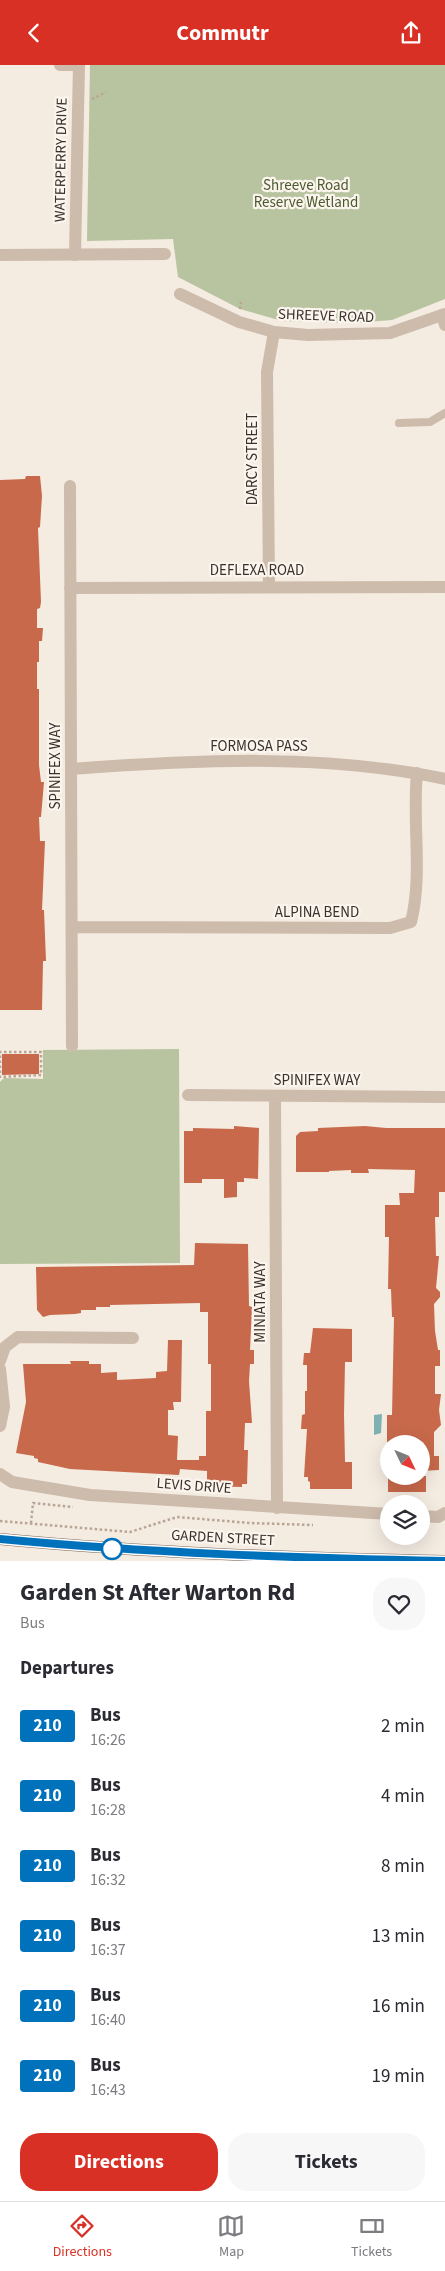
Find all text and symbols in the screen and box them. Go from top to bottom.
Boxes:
text: Commutr [176,17,269,49]
icon: back [20,19,48,47]
icon: share [397,19,425,47]
street label: WATERPERRY DRIVE [49,97,73,222]
park label: Shreeve Road Reserve Wetland [254,175,358,213]
street label: SHREEVE ROAD [277,304,375,328]
street label: DARCY STREET [242,413,263,505]
street label: DEFLEXA ROAD [210,560,304,581]
street label: SPINIFEX WAY [45,722,66,809]
street label: FORMOSA PASS [210,736,308,757]
street label: ALPINA BEND [275,902,359,923]
street label: SPINIFEX WAY [274,1070,361,1091]
street label: MINIATA WAY [250,1261,271,1343]
north arrow [380,1435,430,1485]
map controls [380,1435,430,1545]
street label: LEVIS DRIVE [156,1473,232,1499]
button: layers [380,1495,430,1545]
street label: GARDEN STREET [171,1525,275,1551]
unlabelled marker [101,1538,123,1560]
text: Garden St After Warton Rd [20,1575,295,1610]
button: heart [373,1578,425,1630]
text: Bus [20,1612,45,1634]
text: Departures [20,1655,114,1682]
text: Bus [90,1702,121,1729]
text: 210 [33,1713,62,1738]
text: 2 min [381,1713,425,1740]
text: 16:26 [90,1729,126,1751]
text: Bus [90,1772,121,1799]
text: 210 [33,1783,62,1808]
text: 4 min [381,1783,425,1810]
text: 16:28 [90,1799,126,1821]
text: Bus [90,1842,121,1869]
text: 210 [33,1853,62,1878]
text: 8 min [381,1853,425,1880]
text: 16:32 [90,1869,126,1891]
text: Bus [90,1912,121,1939]
text: 210 [33,1923,62,1948]
text: 13 min [371,1923,425,1950]
text: 16:37 [90,1939,126,1961]
text: Bus [90,1982,121,2009]
text: 210 [33,1993,62,2018]
text: 16 min [371,1993,425,2020]
text: 16:40 [90,2009,126,2031]
text: Bus [90,2052,121,2079]
text: 210 [33,2063,62,2088]
text: 19 min [371,2063,425,2090]
text: 16:43 [90,2079,126,2101]
button: Directions [20,2133,218,2191]
button: Tickets [228,2133,425,2191]
tab: Directions [53,2212,112,2262]
tab: Map [217,2212,245,2262]
tab: Tickets [351,2212,392,2262]

